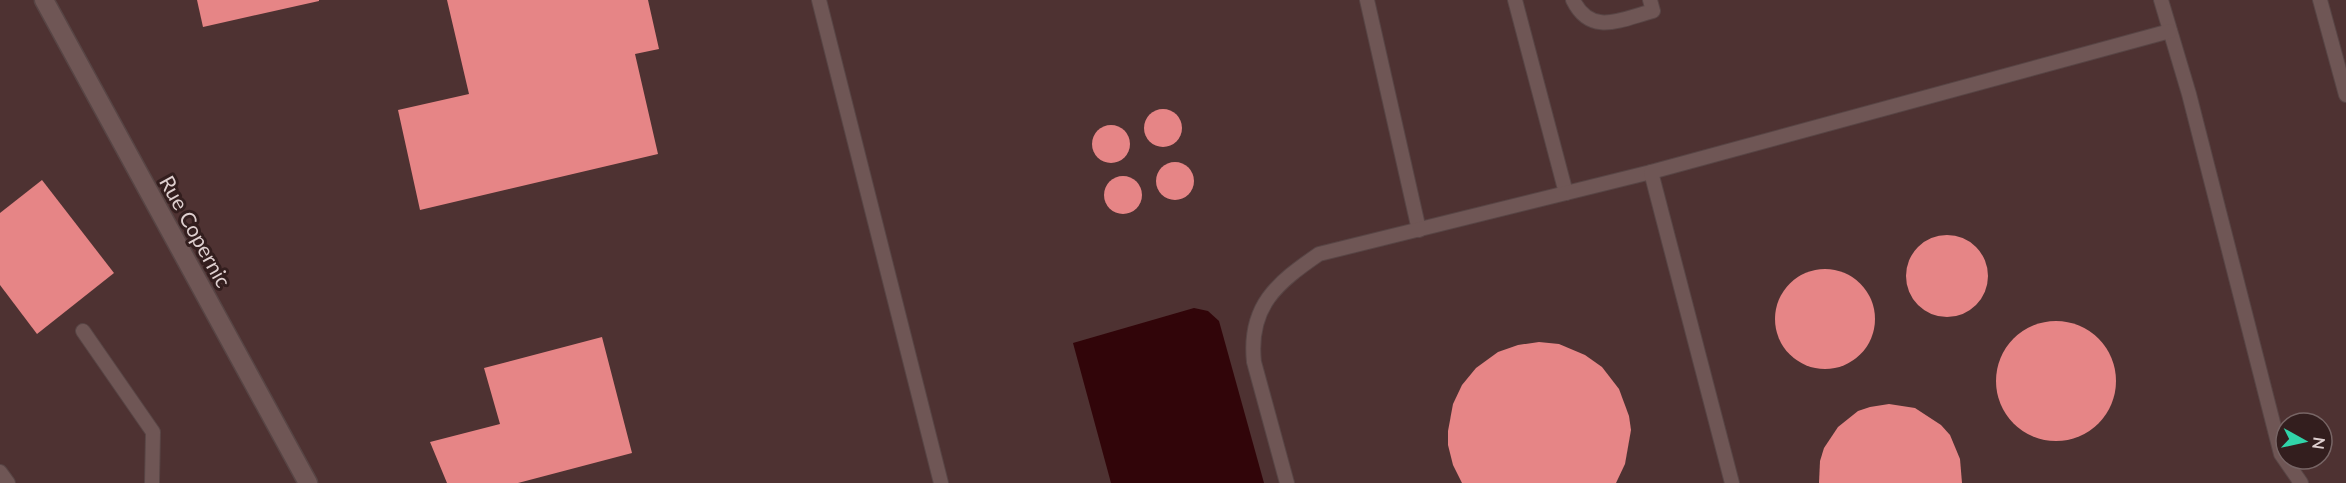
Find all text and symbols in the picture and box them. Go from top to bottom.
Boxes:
street label: Rue Copernic [155,171,237,291]
north arrow [2274,411,2334,471]
text: N [2309,436,2330,451]

